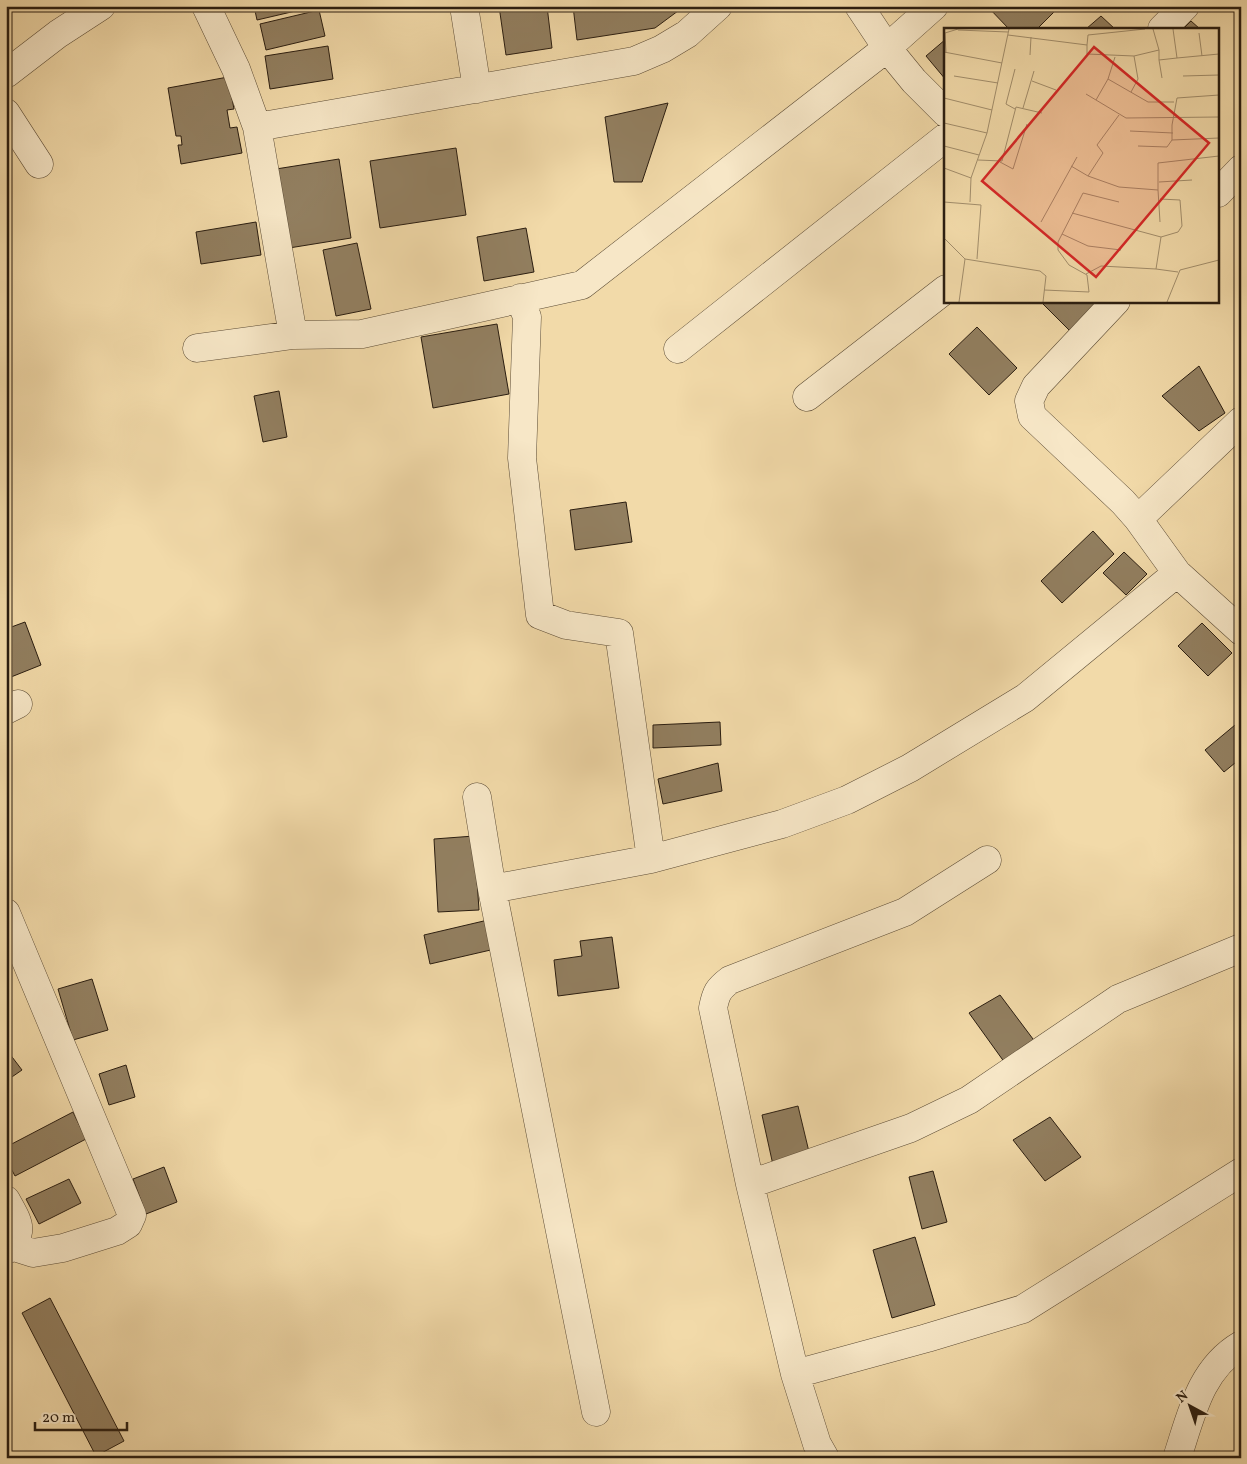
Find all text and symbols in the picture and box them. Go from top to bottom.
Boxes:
inset map [944,28,1220,302]
north arrow [1164,1382,1214,1432]
text: N [1173,1387,1193,1408]
scale bar [35,1399,128,1431]
text: 20 m [42,1408,75,1429]

